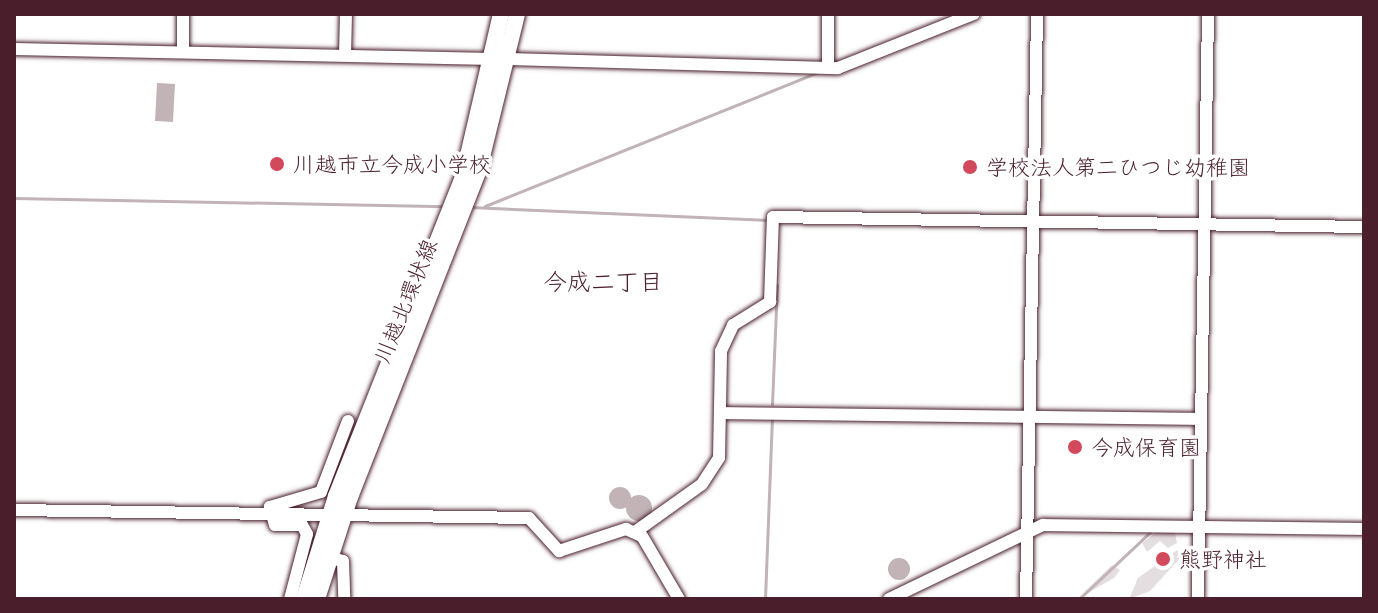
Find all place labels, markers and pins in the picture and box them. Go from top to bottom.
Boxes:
place label: 川越市立今成小学校 [293,151,491,177]
place label: 学校法人第二ひつじ幼稚園 [986,154,1250,180]
marker: 川越市立今成小学校 [268,155,286,173]
marker: 学校法人第二ひつじ幼稚園 [961,158,979,176]
place label: 今成保育園 [1091,434,1201,460]
marker: 今成保育園 [1066,438,1084,456]
place label: 熊野神社 [1179,546,1267,572]
marker: 熊野神社 [1154,550,1172,568]

